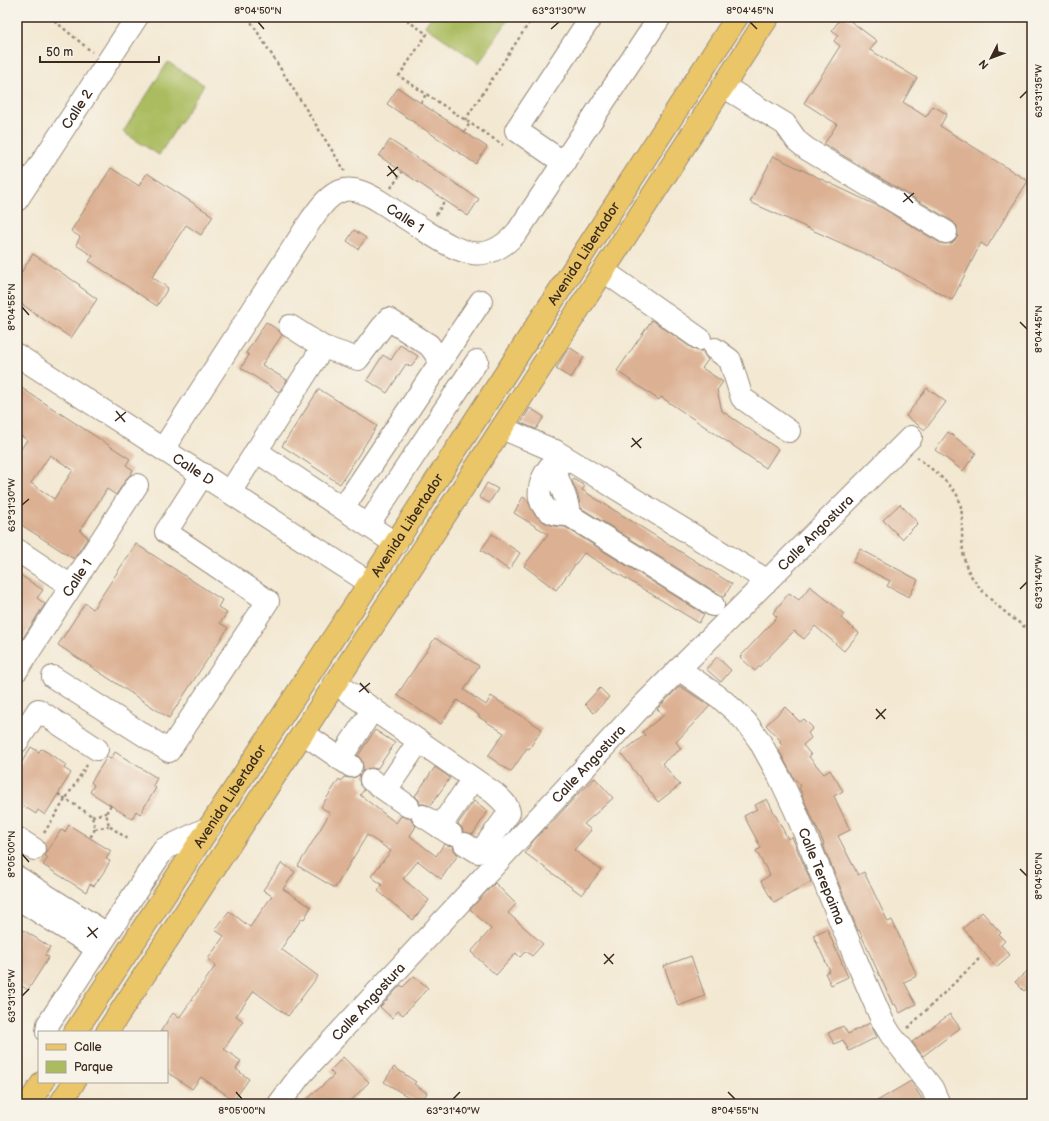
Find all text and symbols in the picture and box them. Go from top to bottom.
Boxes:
text: 8°04'50"N [234,5,282,17]
text: 63°31'30"W [532,5,586,17]
text: 8°04'45"N [726,5,774,17]
scale bar [40,38,159,64]
north arrow [971,38,1011,78]
text: 50 m [46,45,73,60]
text: N [976,57,992,72]
text: 63°31'35"W [1033,64,1045,118]
street label: Calle 2 [58,85,97,132]
street label: Avenida Libertador [544,198,624,308]
street label: Calle 1 [383,200,427,237]
text: 8°04'55"N [6,283,18,331]
text: 8°04'45"N [1033,305,1045,353]
street label: Calle D [169,450,217,489]
street label: Avenida Libertador [368,470,448,580]
text: 63°31'30"W [6,478,18,532]
street label: Calle Angostura [774,491,857,575]
text: 63°31'40"W [1033,555,1045,609]
street label: Calle 1 [59,556,96,600]
street label: Calle Angostura [548,721,629,807]
street label: Avenida Libertador [190,741,270,851]
street label: Calle Terepaima [794,825,849,927]
text: 8°05'00"N [6,830,18,878]
text: 8°04'50"N [1033,852,1045,900]
street label: Calle Angostura [328,959,409,1044]
text: 63°31'35"W [6,969,18,1023]
legend [38,1031,168,1083]
text: Calle [74,1040,102,1055]
text: Parque [74,1060,113,1075]
text: 8°05'00"N [218,1105,266,1117]
text: 63°31'40"W [426,1105,480,1117]
text: 8°04'55"N [711,1105,759,1117]

